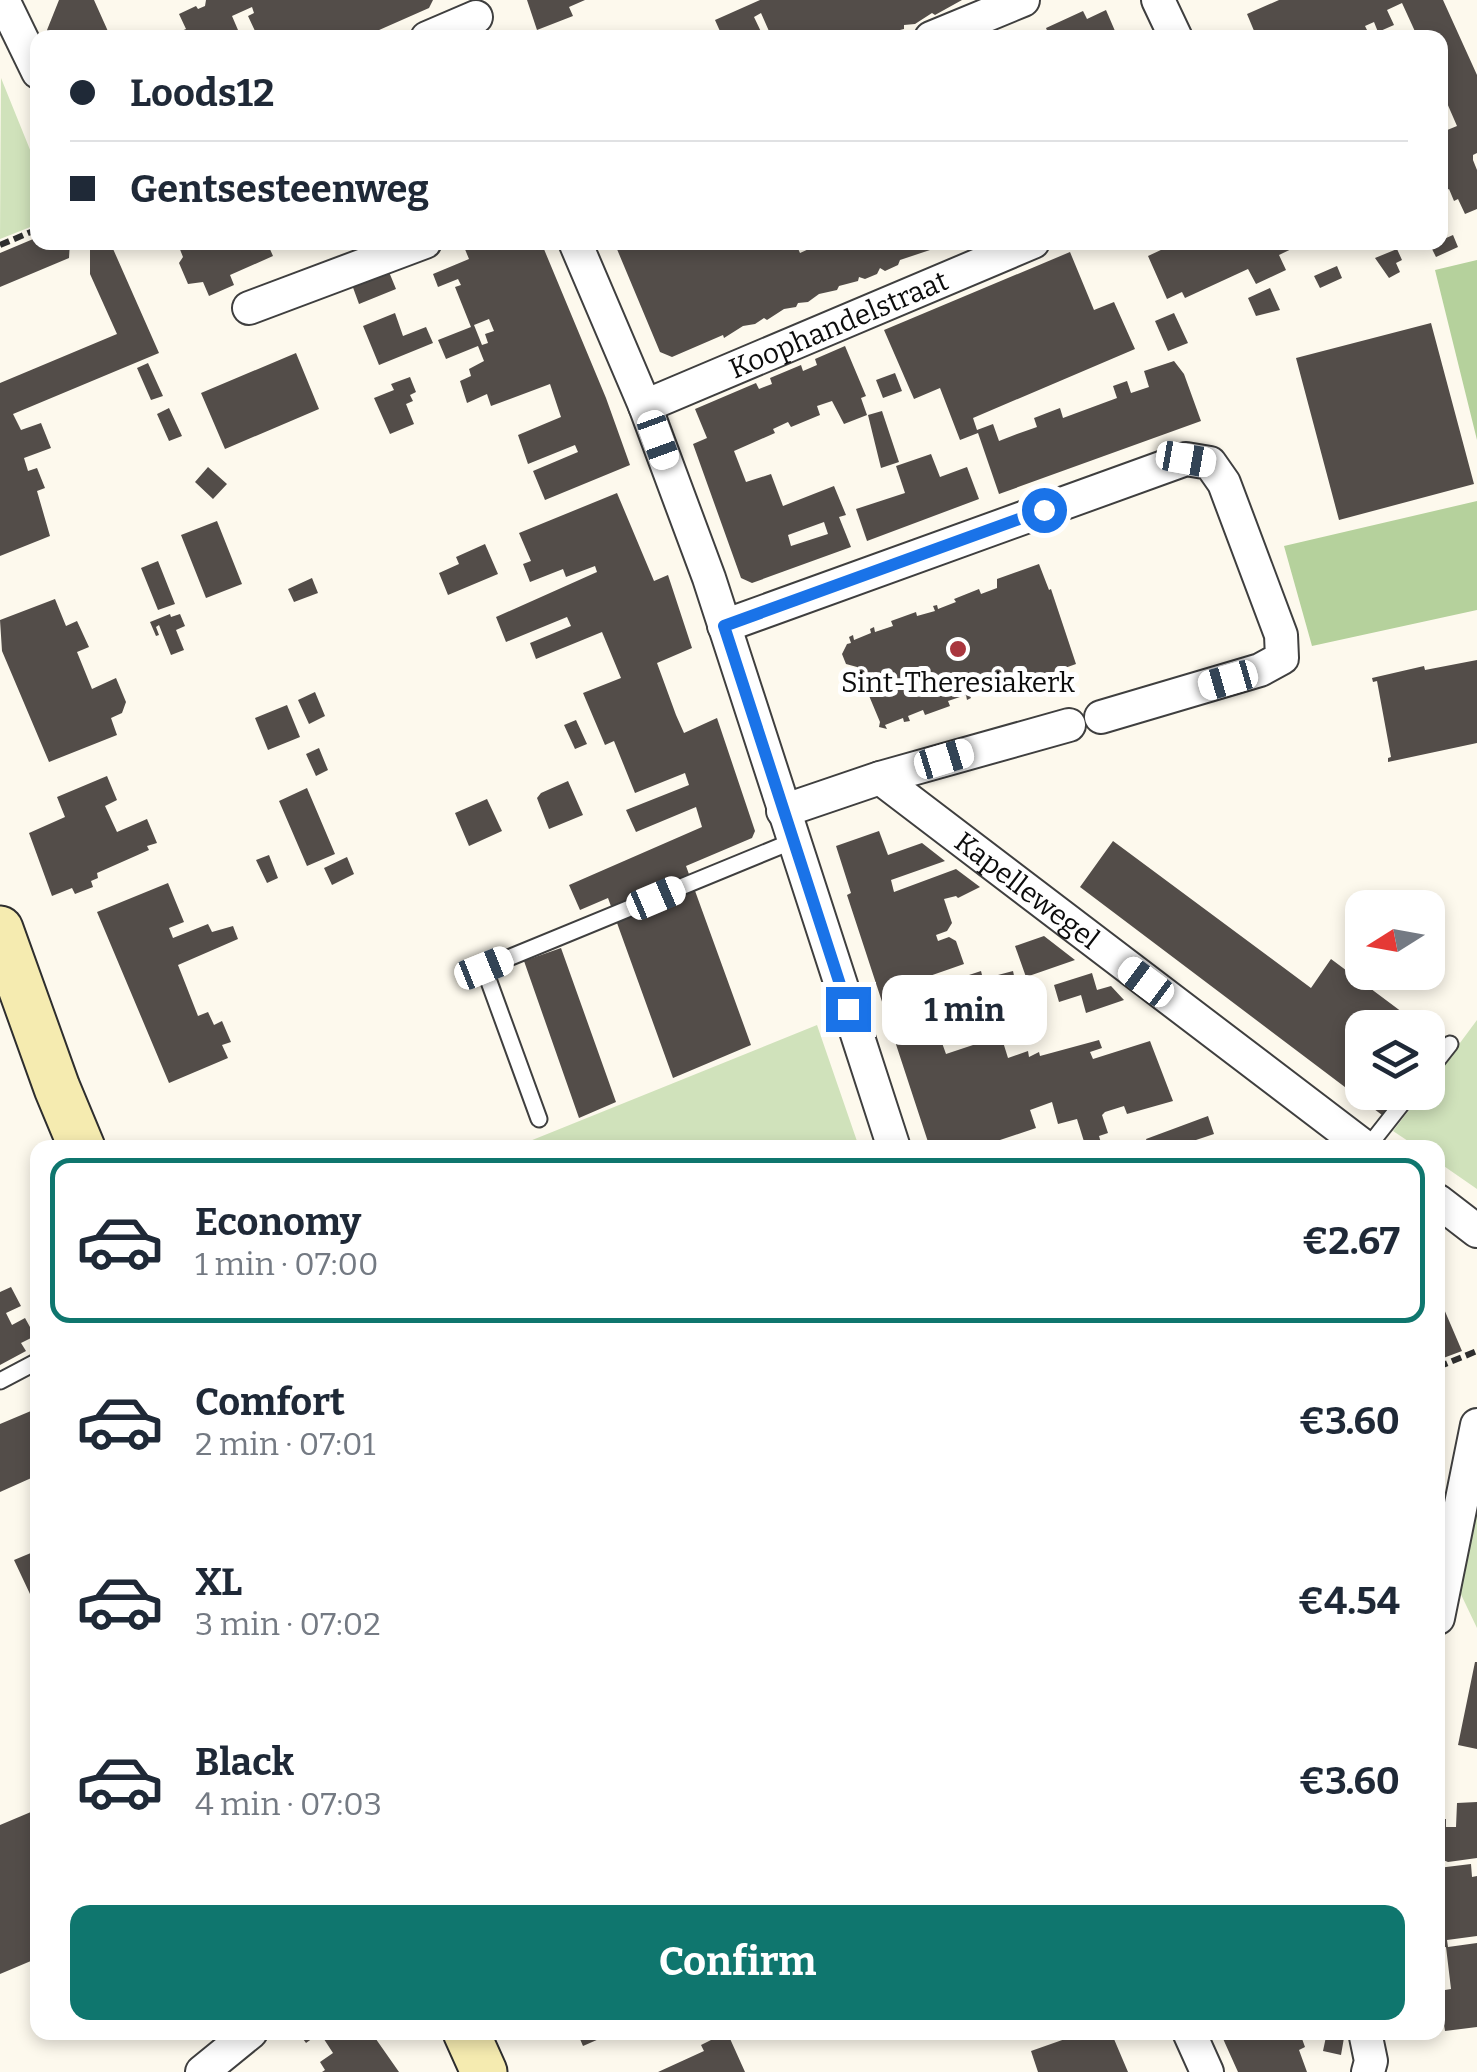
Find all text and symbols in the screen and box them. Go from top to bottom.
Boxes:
text: Loods12 [130,70,274,116]
text: Gentsesteenweg [130,166,429,212]
street label: Koophandelstraat [724,264,953,385]
car [634,407,682,473]
car [1154,439,1218,479]
route start [1022,488,1067,533]
marker: Sint-Theresiakerk [947,638,969,660]
car [1195,657,1261,703]
place label: Sint-Theresiakerk [841,666,1075,699]
car [911,736,977,782]
street label: Kapellewegel [948,825,1106,956]
car [623,872,689,924]
north arrow [1345,890,1445,990]
map controls [1345,890,1445,1110]
car [451,943,517,993]
car [1113,952,1179,1012]
callout: 1 min [883,974,1048,1044]
route end [826,987,871,1032]
text: 1 min [924,991,1005,1029]
button: layers [1345,1010,1445,1110]
icon: car [75,1196,165,1286]
text: Economy [195,1199,361,1245]
text: €2.67 [1302,1218,1400,1264]
text: 1 min · 07:00 [195,1245,379,1283]
icon: car [75,1376,165,1466]
text: Comfort [195,1379,345,1425]
text: €3.60 [1299,1398,1400,1444]
text: 2 min · 07:01 [195,1425,375,1463]
icon: car [75,1556,165,1646]
text: XL [195,1559,242,1605]
text: €4.54 [1298,1578,1400,1624]
text: 3 min · 07:02 [195,1605,381,1643]
icon: car [75,1736,165,1826]
text: Black [195,1739,294,1785]
text: €3.60 [1299,1758,1400,1804]
text: 4 min · 07:03 [195,1785,382,1823]
button: Confirm [70,1905,1405,2020]

